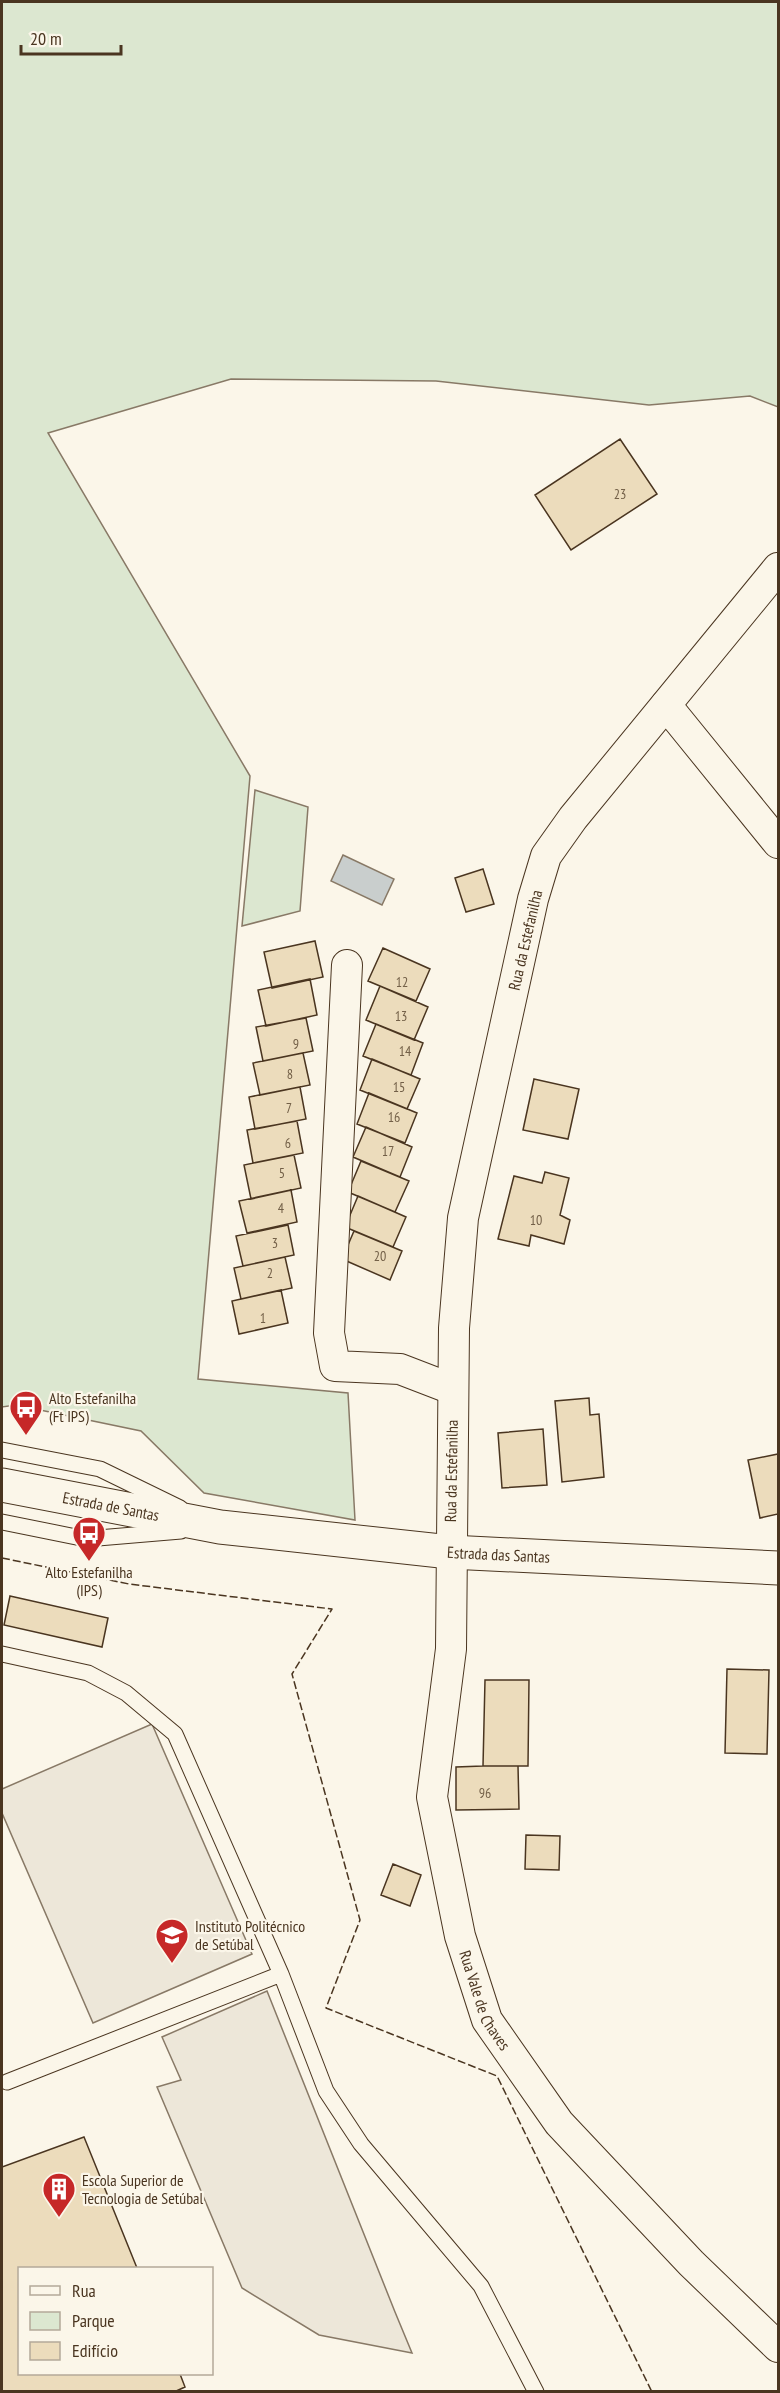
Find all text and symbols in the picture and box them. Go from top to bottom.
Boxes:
scale bar [21,18,122,56]
text: 20 m [30,27,62,50]
house number: 23 [614,485,626,503]
street label: Rua da Estefanilha [504,888,546,992]
house number: 12 [396,973,408,991]
house number: 13 [395,1007,407,1025]
house number: 9 [293,1035,299,1053]
house number: 14 [399,1042,412,1060]
house number: 8 [287,1065,293,1083]
house number: 15 [393,1078,405,1096]
house number: 7 [286,1099,292,1117]
house number: 16 [388,1108,400,1126]
house number: 6 [285,1134,291,1152]
house number: 17 [382,1142,394,1160]
house number: 5 [279,1164,285,1182]
house number: 4 [278,1199,285,1217]
house number: 10 [530,1211,542,1229]
house number: 3 [272,1234,278,1252]
house number: 20 [374,1247,386,1265]
house number: 2 [267,1264,273,1282]
house number: 1 [260,1309,266,1327]
place label: Alto Estefanilha (Ft IPS) [49,1388,136,1426]
bus stop icon: Alto Estefanilha (Ft IPS) [8,1389,44,1436]
street label: Rua da Estefanilha [440,1420,462,1522]
street label: Estrada de Santas [61,1487,161,1525]
bus stop icon: Alto Estefanilha (IPS) [71,1515,107,1562]
street label: Estrada das Santas [447,1542,550,1567]
place label: Alto Estefanilha (IPS) [45,1562,133,1600]
house number: 96 [479,1784,491,1802]
place label: Instituto Politécnico de Setúbal [195,1916,305,1954]
school or university icon: Instituto Politécnico de Setúbal [154,1917,190,1964]
street label: Rua Vale de Chaves [455,1948,515,2054]
place label: Escola Superior de Tecnologia de Setúbal [82,2170,204,2208]
building icon: Escola Superior de Tecnologia de Setúbal [41,2171,77,2218]
legend [18,2267,213,2375]
text: Rua [72,2279,96,2302]
text: Parque [72,2309,115,2332]
text: Edifício [72,2339,118,2362]

